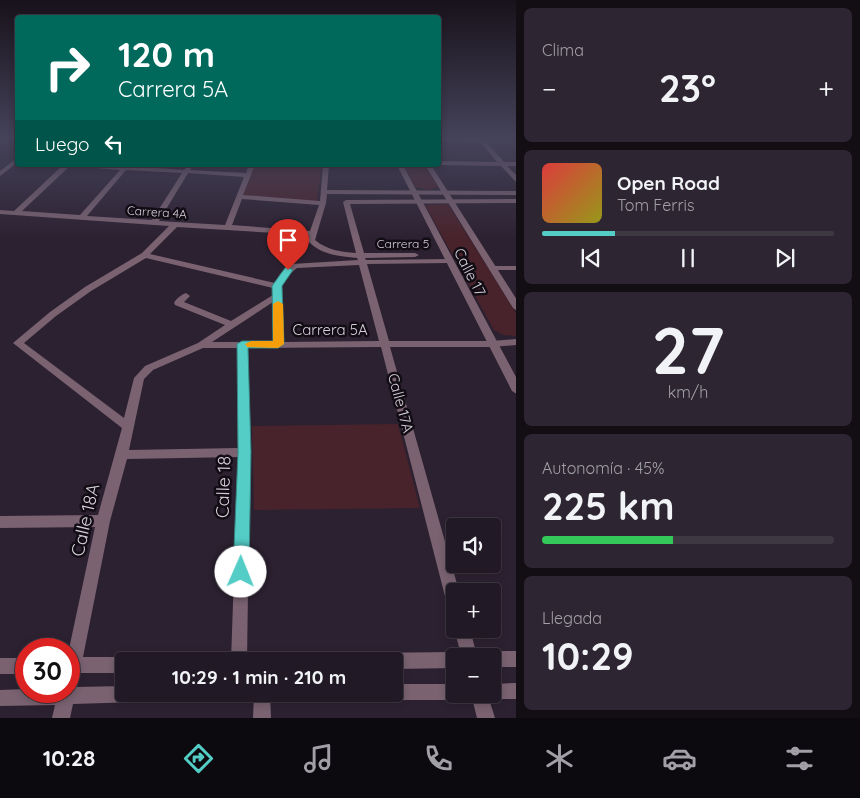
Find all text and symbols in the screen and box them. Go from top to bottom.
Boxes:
text: 120 m [118,32,215,76]
icon: right [35,35,100,100]
text: Clima [542,40,584,60]
text: 23° [659,64,716,112]
text: − [542,71,557,106]
text: + [818,71,834,106]
text: Carrera 5A [118,75,228,103]
icon: left [100,130,128,158]
text: Luego [35,132,90,156]
text: Open Road [617,171,720,195]
text: Tom Ferris [617,195,694,215]
street label: Carrera 4A [127,202,188,222]
pin [267,219,309,270]
icon: arrive [274,226,302,254]
street label: Carrera 5 [377,236,429,251]
icon: previous [577,244,605,272]
icon: pause [674,244,702,272]
icon: next [771,244,799,272]
street label: Calle 17 [450,245,490,300]
text: 27 [652,309,724,390]
street label: Carrera 5A [292,320,368,339]
street label: Calle 17A [384,371,418,435]
text: km/h [668,382,708,402]
street label: Calle 18 [210,456,236,518]
text: Autonomía · 45% [542,458,664,478]
street label: Calle 18A [65,481,105,559]
text: 225 km [542,482,674,530]
map controls [446,518,501,703]
button: sound [446,518,501,573]
position arrow [214,545,266,597]
button: + [446,583,501,638]
text: Llegada [542,608,602,628]
text: 10:29 [542,632,634,680]
speed limit sign: 30 [15,638,80,703]
button: − [446,648,501,703]
text: 10:29 · 1 min · 210 m [172,665,346,689]
icon: directions [181,741,216,776]
icon: music [301,741,336,776]
icon: phone [421,741,456,776]
icon: climate [542,741,577,776]
icon: car [662,741,697,776]
icon: filters [782,741,817,776]
text: 10:28 [43,744,95,772]

